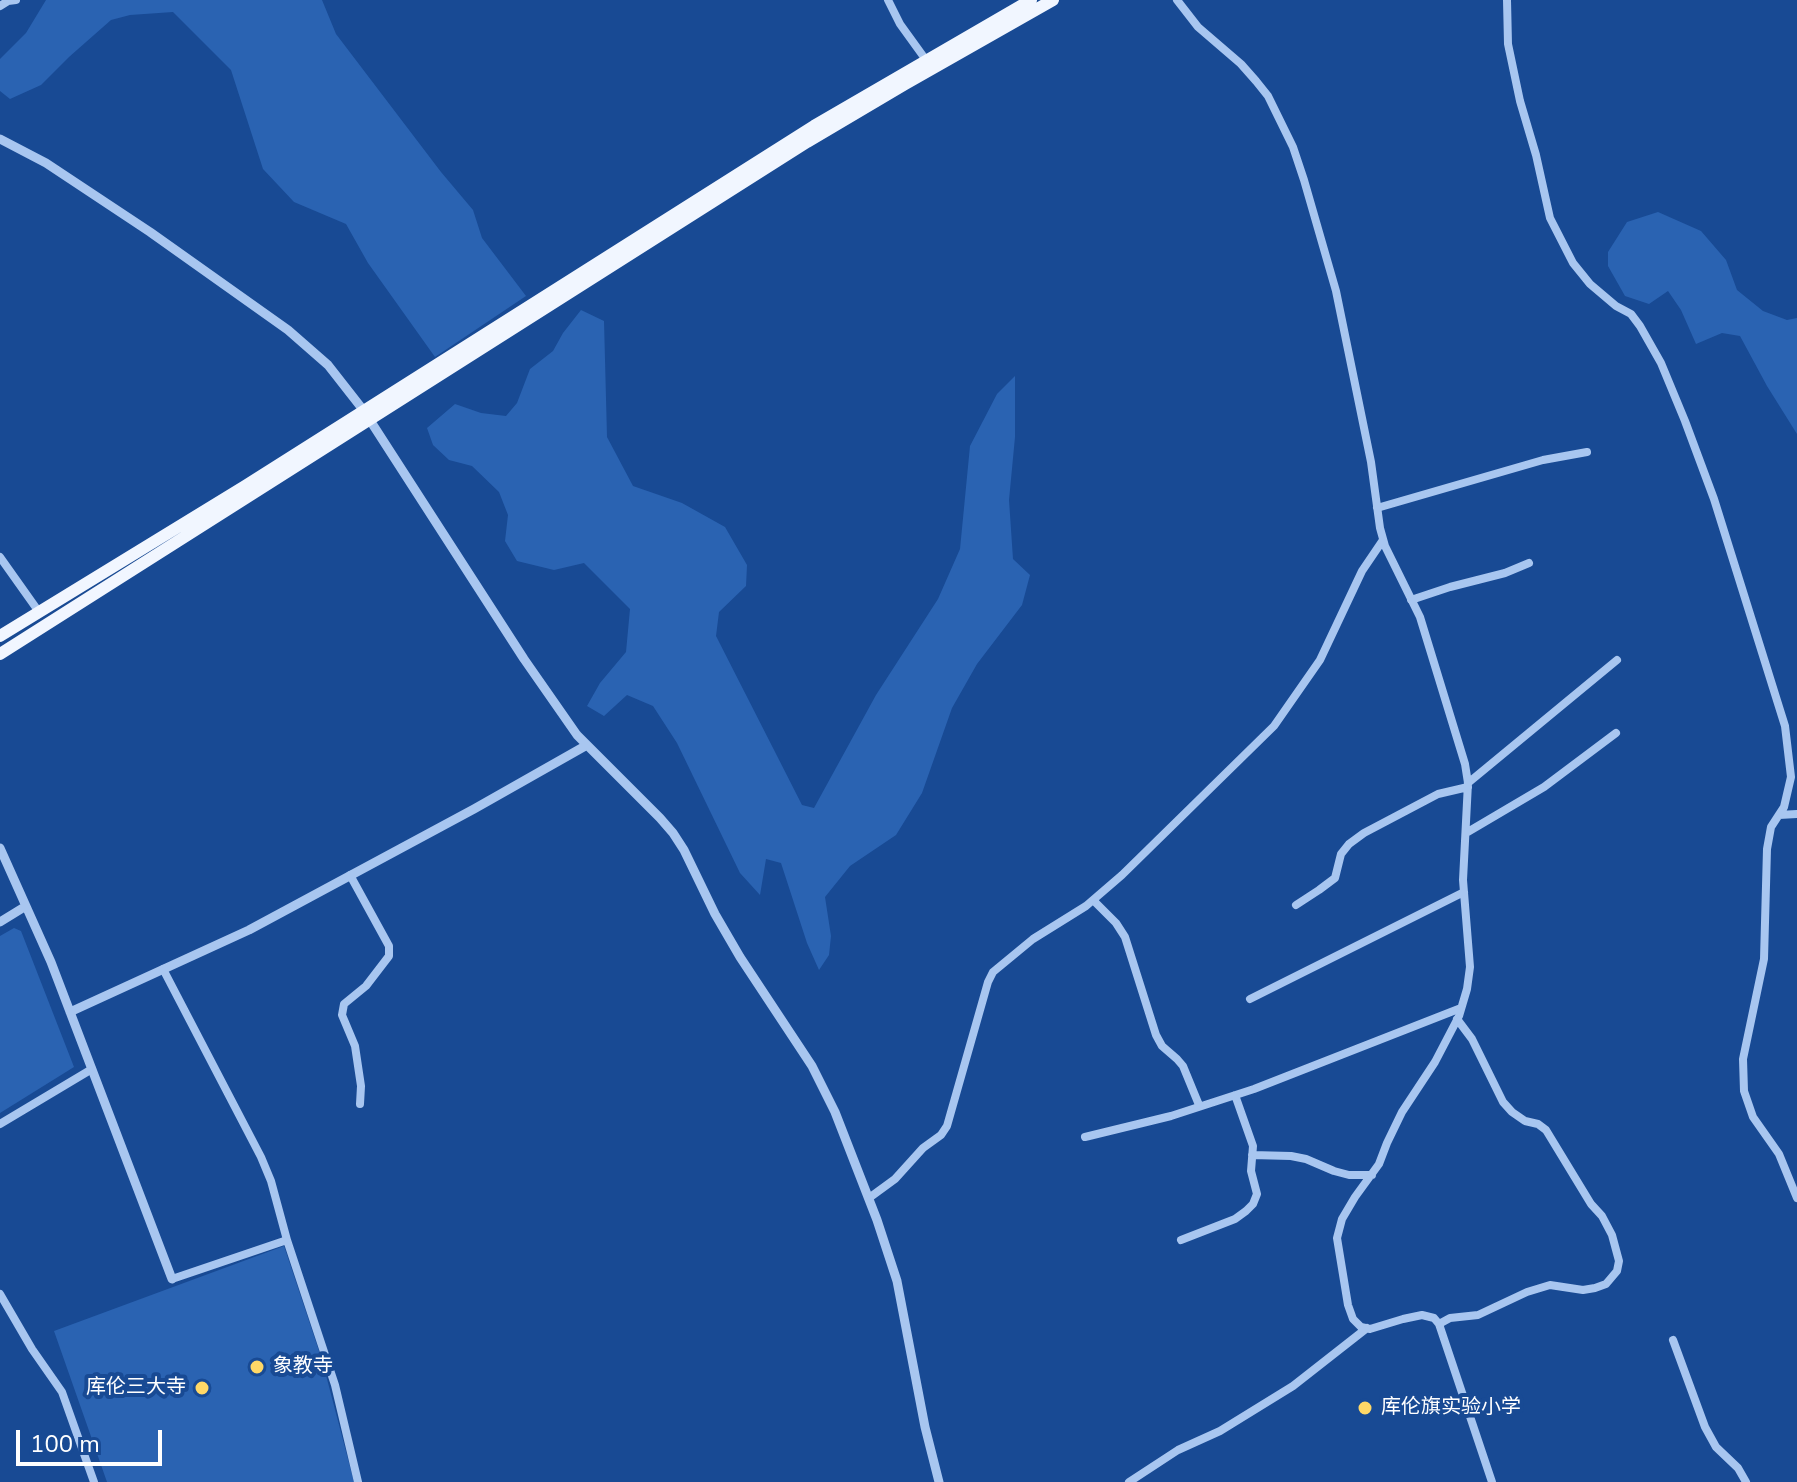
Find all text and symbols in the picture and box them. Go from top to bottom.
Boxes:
place label: 象教寺 [273,1355,333,1379]
marker: 象教寺 [248,1358,266,1376]
place label: 库伦三大寺 [86,1376,186,1400]
marker: 库伦三大寺 [193,1379,211,1397]
place label: 库伦旗实验小学 [1381,1396,1521,1420]
marker: 库伦旗实验小学 [1356,1399,1374,1417]
scale bar [20,1414,166,1464]
text: 100 m [30,1428,100,1460]

